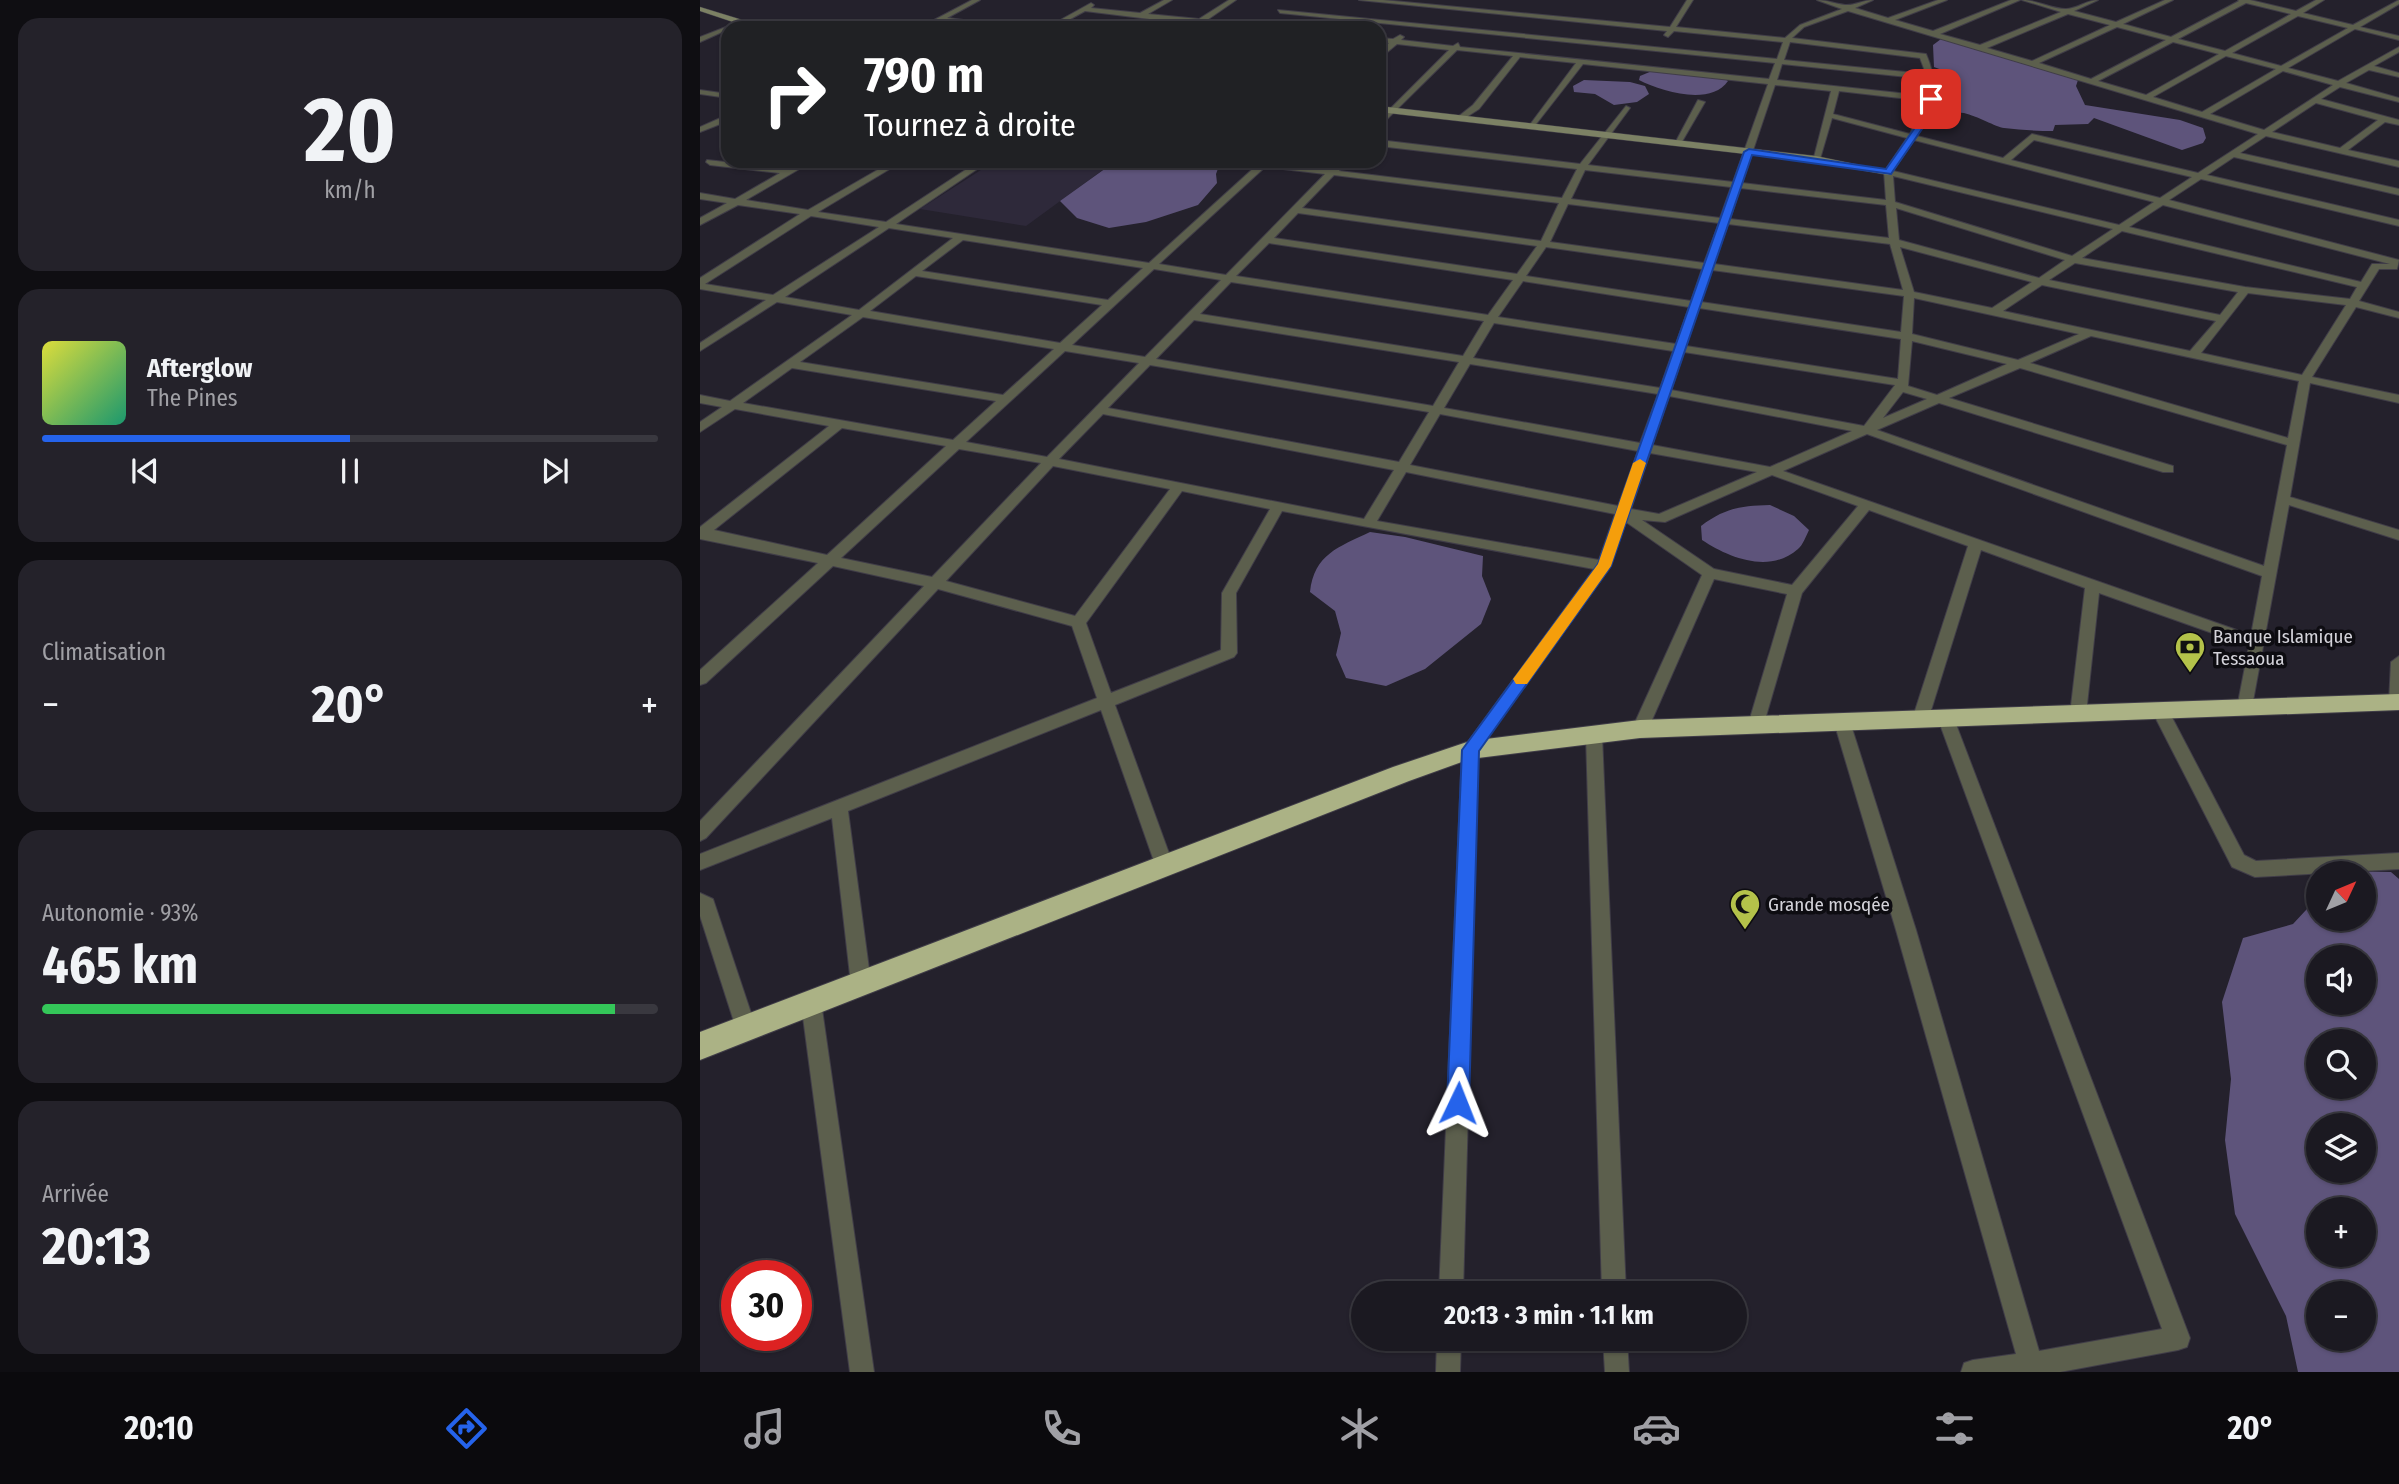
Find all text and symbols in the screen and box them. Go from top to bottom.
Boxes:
text: 790 m [864,46,984,105]
icon: right [749,49,840,140]
pin [1901,69,1961,129]
text: 20 [304,76,396,185]
icon: arrive [1912,80,1950,118]
text: Tournez à droite [864,106,1076,144]
text: km/h [324,176,376,204]
text: Afterglow [147,353,252,384]
text: The Pines [147,384,238,412]
icon: previous [126,452,164,490]
icon: pause [331,452,369,490]
icon: next [536,452,574,490]
place label: Banque Islamique Tessaoua [2213,625,2353,670]
bank icon: Banque Islamique Tessaoua [2173,630,2207,674]
text: Climatisation [42,638,166,666]
text: 20° [312,673,388,736]
text: − [42,682,59,728]
text: + [641,682,658,728]
north arrow [2306,861,2376,931]
map controls [2306,861,2376,1351]
mosque icon: Grande mosqée [1728,887,1762,931]
place label: Grande mosqée [1768,893,1890,916]
text: Autonomie · 93% [42,899,198,927]
text: 465 km [42,934,198,997]
button: sound [2306,945,2376,1015]
button: search [2306,1029,2376,1099]
position arrow [1421,1066,1495,1140]
button: layers [2306,1113,2376,1183]
text: Arrivée [42,1180,109,1208]
button: + [2306,1197,2376,1267]
text: 20:13 [42,1215,151,1278]
speed limit sign: 30 [721,1260,812,1351]
button: − [2306,1281,2376,1351]
text: 20:13 · 3 min · 1.1 km [1444,1300,1654,1331]
icon: directions [442,1404,491,1453]
icon: music [740,1404,789,1453]
icon: phone [1037,1404,1086,1453]
icon: climate [1335,1404,1384,1453]
icon: car [1632,1404,1681,1453]
icon: filters [1930,1404,1979,1453]
text: 20:10 [124,1409,194,1447]
text: 20° [2227,1409,2275,1447]

